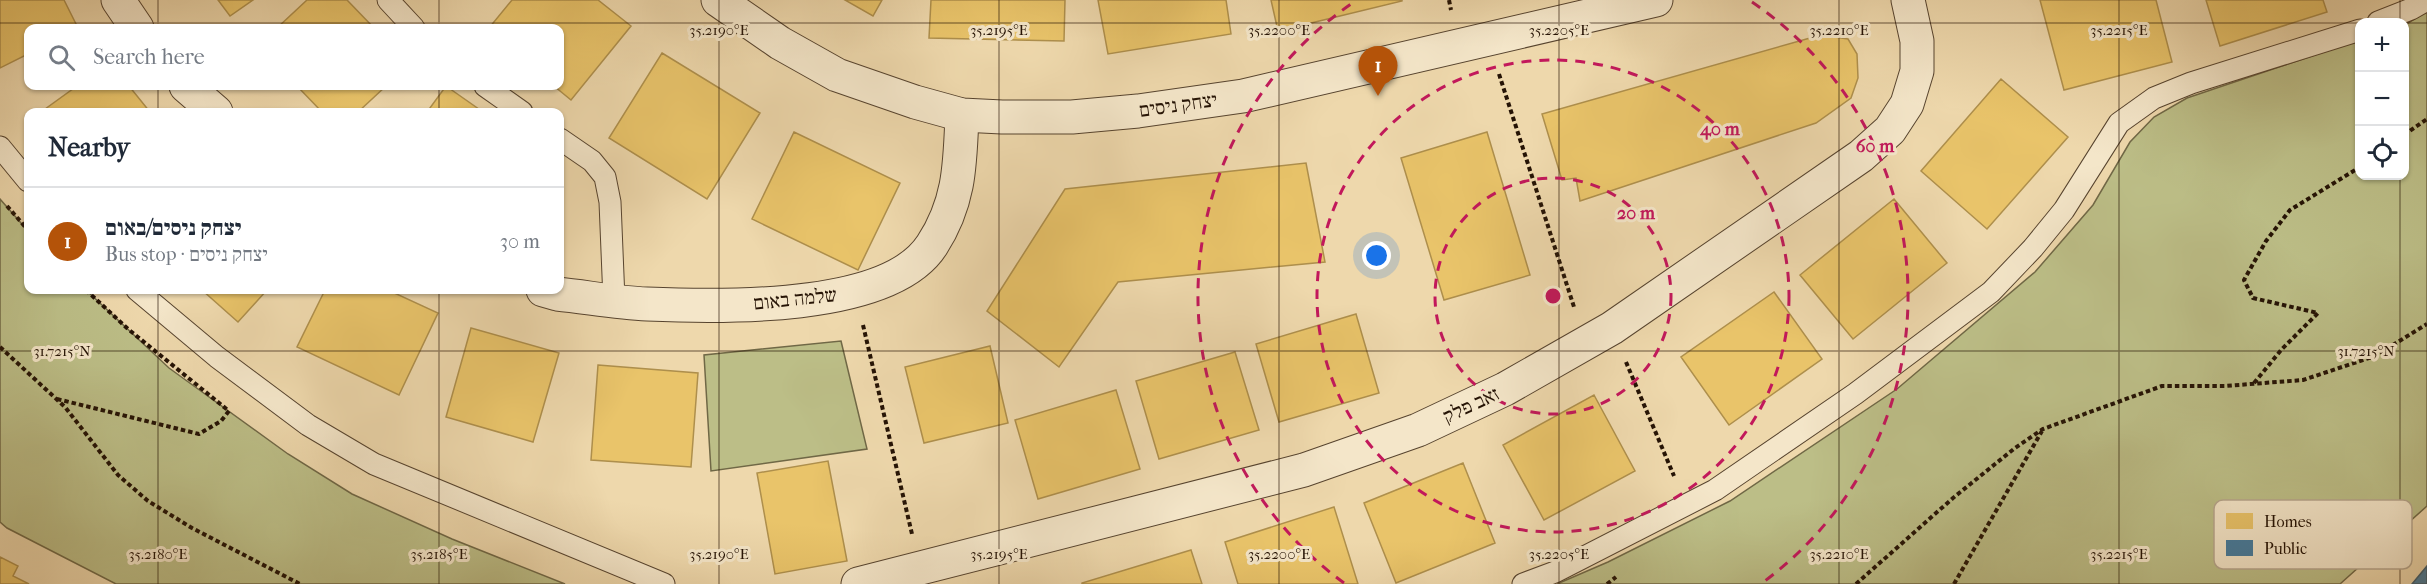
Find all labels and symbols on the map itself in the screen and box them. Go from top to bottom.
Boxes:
text: 35.2190°E [689,21,749,39]
text: 35.2195°E [970,21,1028,39]
text: 35.2200°E [1248,21,1310,39]
text: 35.2205°E [1529,21,1589,39]
text: 35.2210°E [1809,21,1869,39]
text: 35.2215°E [2090,21,2148,39]
pin: 1 [1358,46,1398,96]
street label: יצחק ניסים [1137,88,1219,122]
text: 40 m [1699,119,1741,140]
text: 60 m [1856,136,1895,157]
text: 20 m [1617,203,1656,224]
your location [1362,241,1391,270]
street label: שלמה באום [752,283,838,315]
centre of rings [1543,286,1563,306]
text: 31.7215°N [33,342,91,360]
text: 31.7215°N [2337,342,2395,360]
street label: זאב פלק [1439,382,1503,428]
legend [2214,500,2412,569]
text: Homes [2264,512,2312,531]
text: Public [2264,539,2307,558]
text: 35.2180°E [128,545,188,563]
text: 35.2185°E [410,545,468,563]
text: 35.2190°E [689,545,749,563]
text: 35.2195°E [970,545,1028,563]
text: 35.2200°E [1248,545,1310,563]
text: 35.2205°E [1529,545,1589,563]
text: 35.2210°E [1809,545,1869,563]
text: 35.2215°E [2090,545,2148,563]

